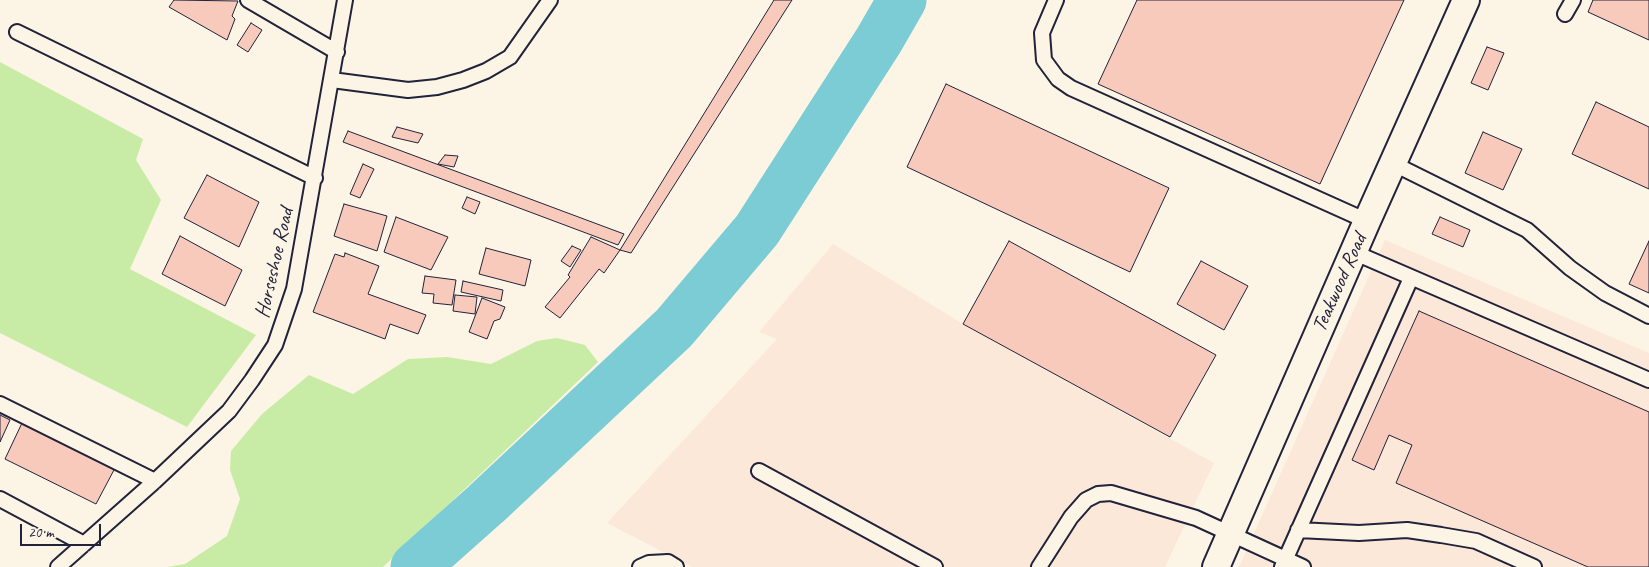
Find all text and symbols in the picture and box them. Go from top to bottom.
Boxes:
street label: Horseshoe Road [250,206,300,320]
street label: Teakwood Road [1307,230,1373,336]
scale bar [22,514,104,546]
text: 20 m [28,523,54,542]

